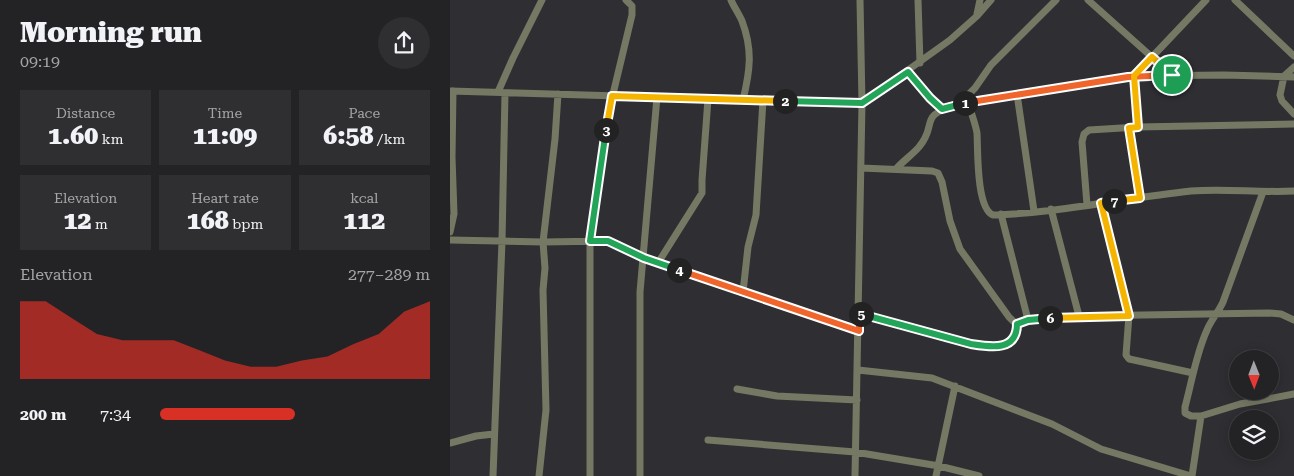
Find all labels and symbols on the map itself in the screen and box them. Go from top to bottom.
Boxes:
pin [1151,54,1193,96]
pin: 2 [772,88,798,114]
pin: 1 [952,90,978,116]
pin: 3 [594,118,618,142]
pin: 7 [1102,188,1126,214]
pin: 4 [666,258,692,282]
pin: 5 [848,302,874,326]
pin: 6 [1038,306,1062,330]
north arrow [1229,350,1279,400]

